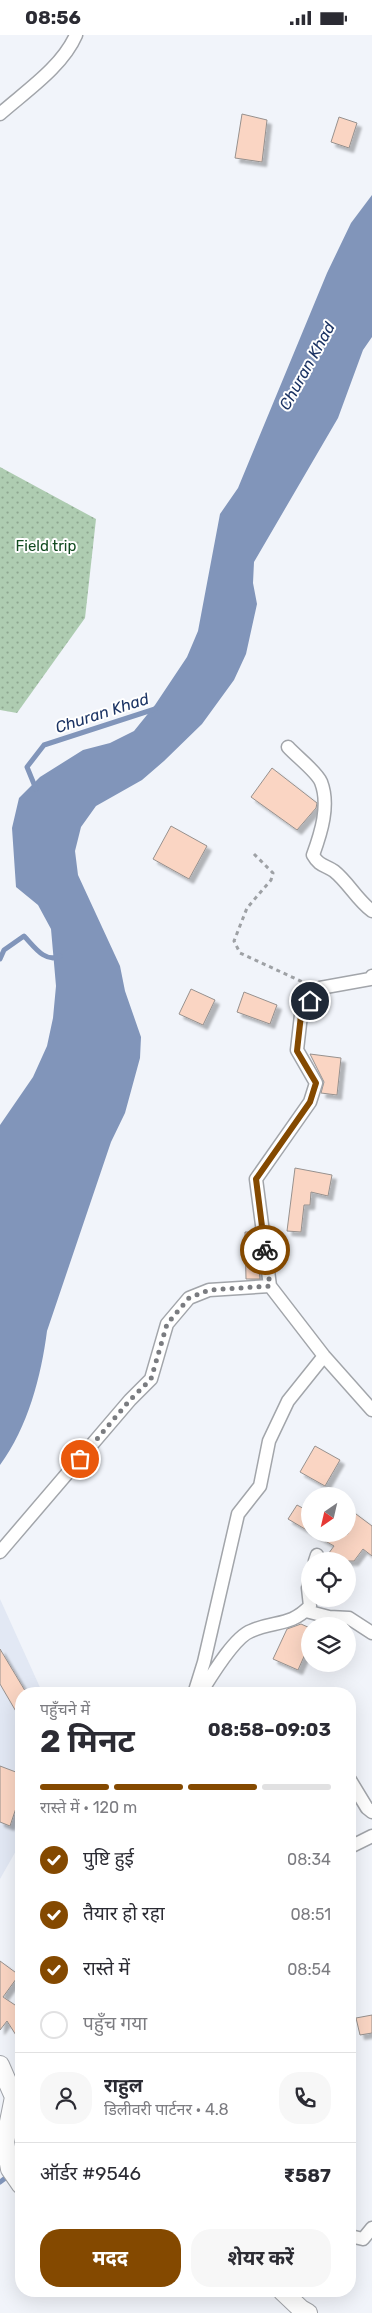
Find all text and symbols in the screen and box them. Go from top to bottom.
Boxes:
text: 08:56 [25,6,81,29]
water label: Churan Khad [275,318,339,413]
park label: Field trip [16,537,76,555]
water label: Churan Khad [53,689,152,737]
pin [289,980,331,1022]
icon: home [296,987,324,1015]
courier [240,1225,290,1275]
icon: bike [251,1236,279,1264]
pin [59,1438,101,1480]
icon: bag [66,1445,94,1473]
north arrow [301,1487,356,1543]
map controls [301,1487,356,1672]
button: locate [301,1552,356,1607]
button: layers [301,1617,356,1672]
text: पहुँचने में [40,1700,90,1719]
text: 08:58–09:03 [208,1718,331,1741]
text: 2 मिनट [40,1722,135,1760]
text: रास्ते में · 120 m [40,1798,137,1817]
icon: check [40,1846,68,1874]
text: पुष्टि हुई [83,1847,134,1870]
text: 08:34 [287,1850,331,1869]
icon: check [40,1901,68,1929]
text: तैयार हो रहा [83,1902,165,1925]
text: 08:51 [290,1905,331,1924]
icon: check [40,1956,68,1984]
text: रास्ते में [83,1957,130,1980]
text: 08:54 [287,1960,331,1979]
text: पहुँच गया [83,2012,147,2035]
button: person [40,2072,92,2124]
button: phone [279,2072,331,2124]
text: राहुल [104,2074,143,2097]
text: डिलीवरी पार्टनर · 4.8 [104,2100,229,2119]
text: ऑर्डर #9546 [40,2162,141,2185]
text: ₹587 [284,2164,331,2187]
button: मदद [40,2229,181,2287]
button: शेयर करें [191,2229,331,2287]

